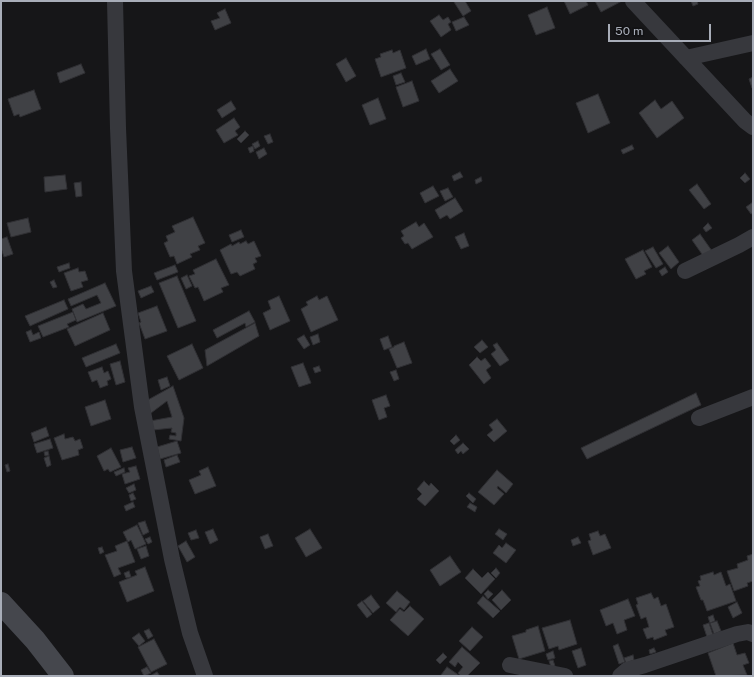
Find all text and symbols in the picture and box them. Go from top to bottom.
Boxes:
scale bar [610,16,713,42]
text: 50 m [615,24,643,38]

